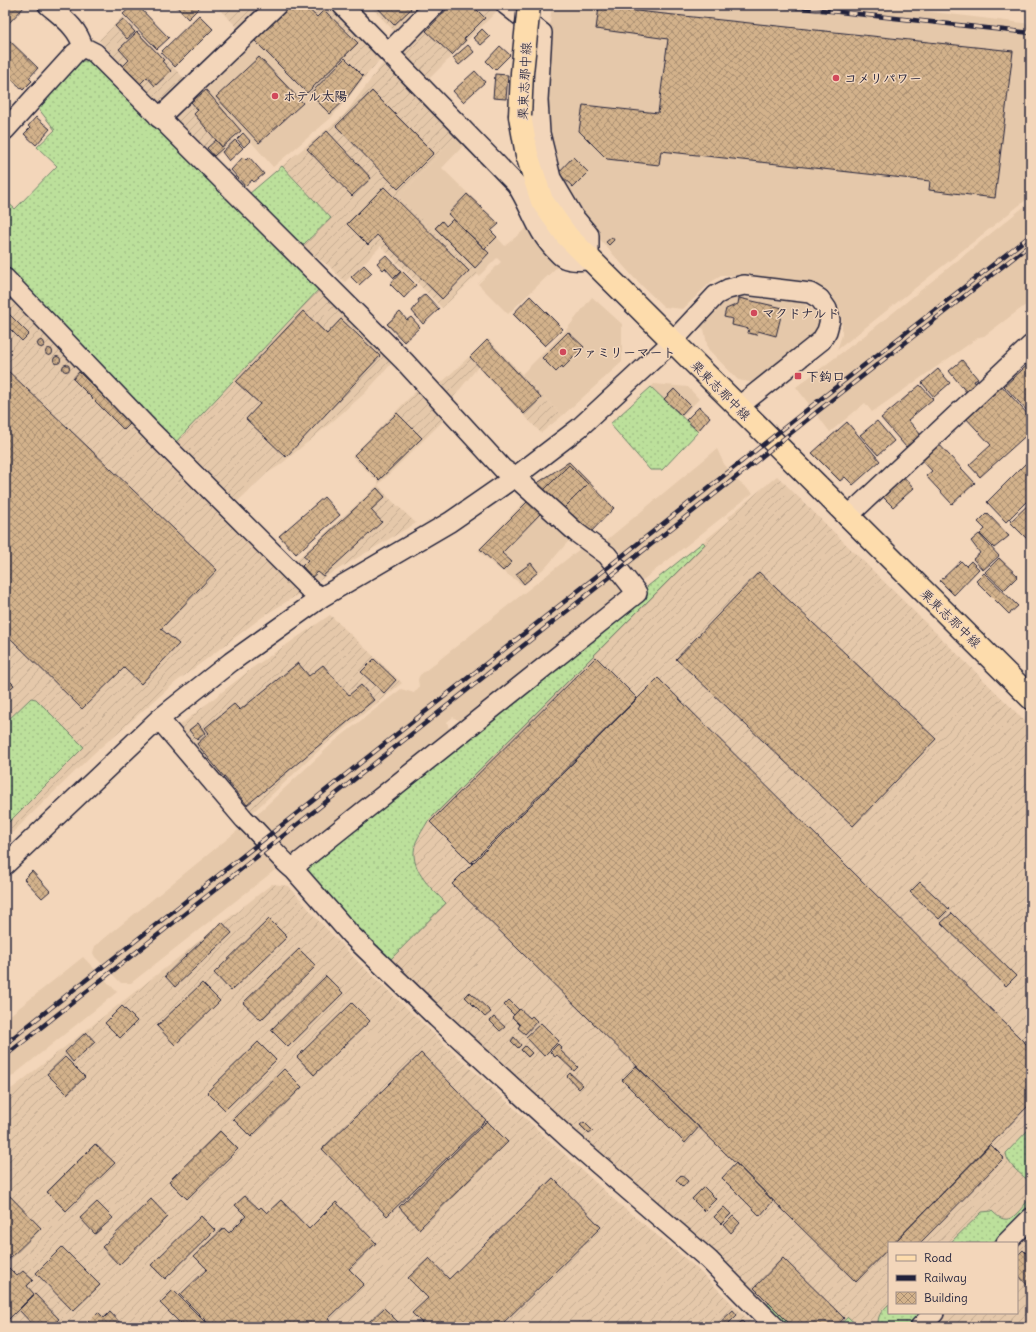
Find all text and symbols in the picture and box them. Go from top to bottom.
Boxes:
street label: 栗東志那中線 [514,41,535,120]
place label: コメリパワー [844,70,922,87]
marker: コメリパワー [831,73,841,83]
place label: ホテル太陽 [283,88,347,105]
marker: ホテル太陽 [270,91,280,101]
place label: マクドナルド [762,305,839,322]
marker: マクドナルド [749,308,759,318]
place label: ファミリーマート [571,344,676,361]
marker: ファミリーマート [558,347,568,357]
street label: 栗東志那中線 [687,357,755,425]
place label: 下鈎口 [806,368,845,385]
marker: 下鈎口 [793,371,803,381]
street label: 栗東志那中線 [917,585,985,652]
legend [888,1242,1018,1314]
text: Road [924,1250,952,1265]
text: Railway [924,1270,967,1285]
text: Building [924,1290,968,1305]

